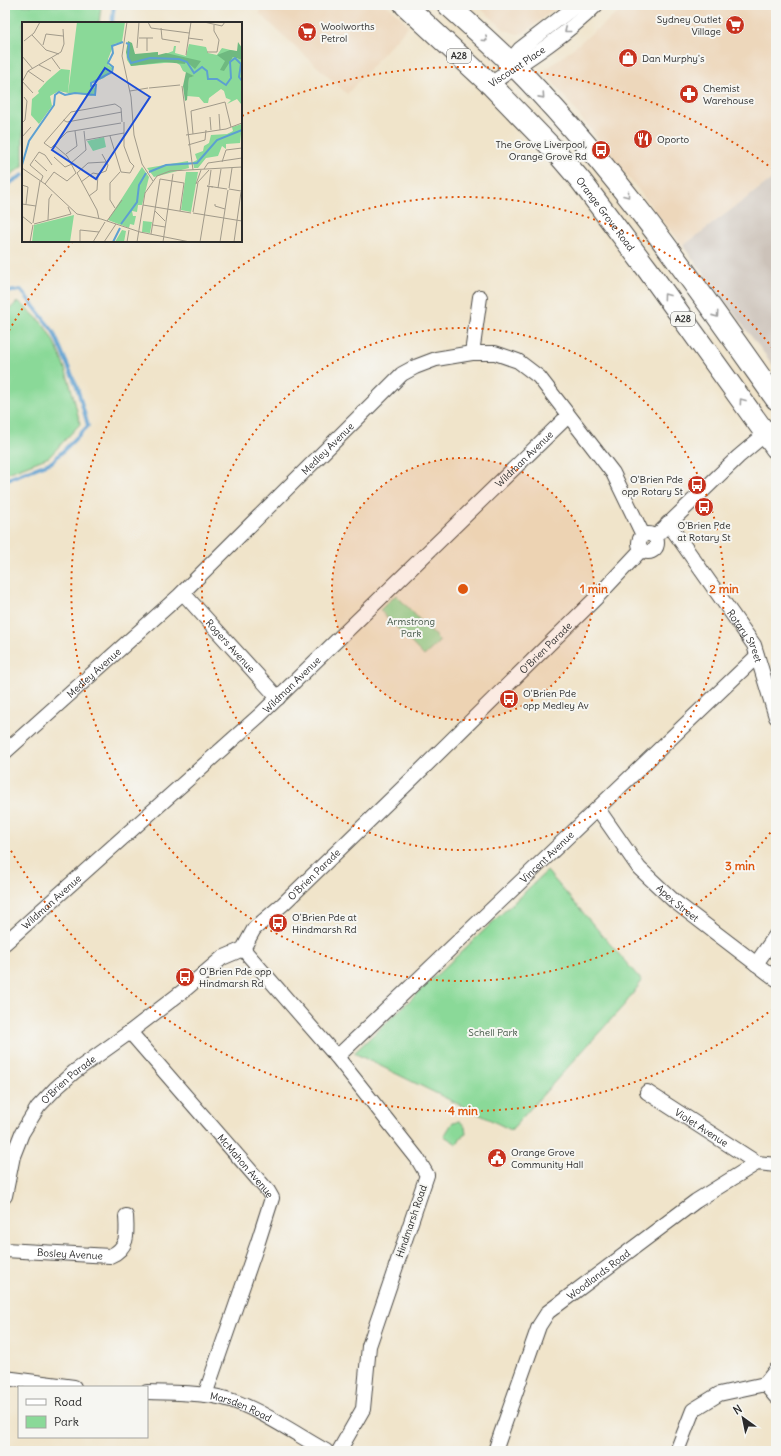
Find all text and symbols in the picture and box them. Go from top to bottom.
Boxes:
place label: Sydney Outlet Village [657,13,722,38]
supermarket icon: Sydney Outlet Village [724,14,746,36]
place label: Woolworths Petrol [321,20,375,45]
supermarket icon: Woolworths Petrol [296,21,318,43]
inset map [22,22,242,242]
one-way arrow [564,25,571,32]
one-way arrow [480,34,488,41]
street label: Viscount Place [486,43,548,90]
shop icon: Dan Murphy's [617,47,639,69]
road number: A28 [447,49,471,63]
place label: Dan Murphy's [642,52,705,65]
place label: Chemist Warehouse [703,82,754,107]
pharmacy icon: Chemist Warehouse [678,83,700,105]
one-way arrow [538,91,545,99]
restaurant icon: Oporto [632,128,654,150]
place label: Oporto [657,133,690,146]
place label: The Grove Liverpool, Orange Grove Rd [496,138,587,163]
bus stop icon: The Grove Liverpool, Orange Grove Rd [590,139,612,161]
street label: Orange Grove Road [573,174,637,254]
one-way arrow [622,190,629,197]
one-way arrow [664,293,671,300]
one-way arrow [711,310,718,317]
road number: A28 [671,312,695,326]
one-way arrow [739,398,747,405]
street label: Medley Avenue [299,420,357,478]
street label: Wildman Avenue [493,428,556,490]
place label: O'Brien Pde opp Rotary St [622,473,684,498]
bus stop icon: O'Brien Pde opp Rotary St [686,474,708,496]
bus stop icon: O'Brien Pde at Rotary St [693,496,715,518]
place label: O'Brien Pde at Rotary St [677,519,731,544]
text: 1 min [580,581,608,596]
text: 2 min [709,581,739,596]
centre of rings [456,582,470,596]
street label: Rotary Street [724,607,765,665]
park label: Armstrong Park [387,615,435,640]
street label: Rogers Avenue [203,617,258,675]
street label: O'Brien Parade [517,619,575,677]
street label: Medley Avenue [64,645,124,701]
street label: Wildman Avenue [260,654,324,716]
place label: O'Brien Pde opp Medley Av [523,687,589,712]
bus stop icon: O'Brien Pde opp Medley Av [498,688,520,710]
street label: Vincent Avenue [517,828,577,886]
street label: O'Brien Parade [285,846,343,903]
text: 3 min [725,858,755,873]
street label: Wildman Avenue [19,872,84,932]
street label: Apex Street [653,882,702,925]
place label: O'Brien Pde at Hindmarsh Rd [292,911,357,936]
bus stop icon: O'Brien Pde at Hindmarsh Rd [267,912,289,934]
place label: O'Brien Pde opp Hindmarsh Rd [199,965,272,990]
bus stop icon: O'Brien Pde opp Hindmarsh Rd [174,966,196,988]
park label: Schell Park [468,1026,518,1039]
street label: O'Brien Parade [38,1053,98,1107]
text: 4 min [448,1103,478,1118]
street label: Violet Avenue [672,1106,731,1150]
street label: McMahon Avenue [214,1132,276,1200]
place label: Orange Grove Community Hall [511,1146,583,1171]
public building icon: Orange Grove Community Hall [486,1147,508,1169]
street label: Hindmarsh Road [393,1183,430,1259]
street label: Bosley Avenue [37,1246,103,1263]
street label: Woodlands Road [564,1247,633,1303]
legend [18,1386,148,1438]
street label: Marsden Road [209,1390,274,1425]
text: Road [54,1394,82,1409]
north arrow [723,1398,763,1438]
text: N [731,1402,745,1418]
text: Park [54,1414,79,1429]

